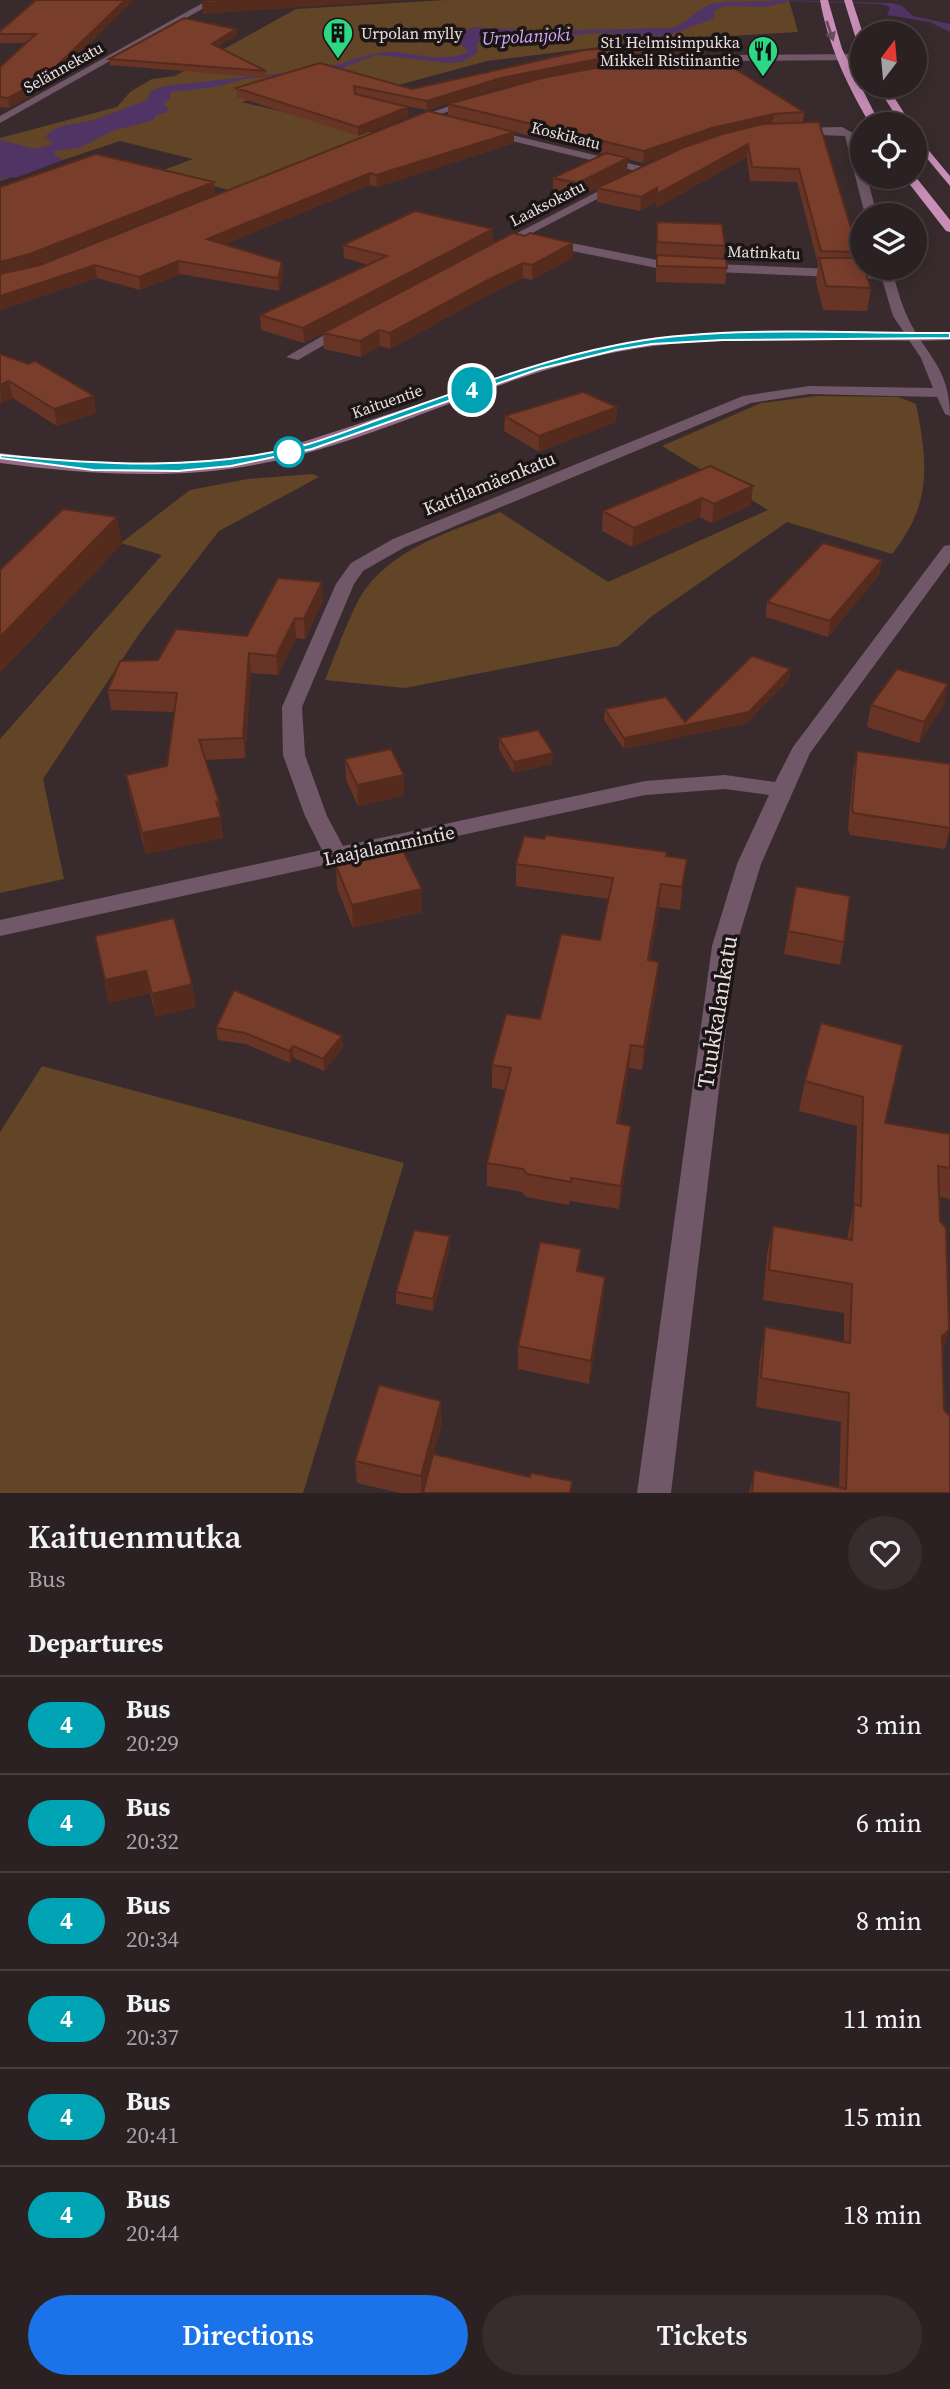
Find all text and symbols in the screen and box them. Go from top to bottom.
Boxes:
building icon: Urpolan mylly [321,16,355,60]
one-way arrow [825,20,836,41]
water label: Urpolanjoki [481,21,572,51]
north arrow [850,21,928,98]
map controls [850,21,927,280]
place label: Urpolan mylly [361,22,463,44]
place label: St1 Helmisimpukka Mikkeli Ristiinantie [600,31,741,71]
restaurant icon: St1 Helmisimpukka Mikkeli Ristiinantie [746,34,780,78]
street label: Selännekatu [19,36,107,98]
button: locate [850,112,927,189]
street label: Koskikatu [529,116,603,154]
street label: Laaksokatu [506,175,588,231]
button: layers [850,203,927,280]
street label: Matinkatu [727,240,801,264]
line badge: 4 [449,367,495,413]
text: 4 [465,373,479,406]
street label: Kaituentie [349,379,425,423]
unlabelled marker [274,437,304,467]
street label: Kattilamäenkatu [419,445,559,521]
street label: Laajalammintie [321,818,457,872]
street label: Tuukkalankatu [689,933,745,1091]
text: Kaituenmutka [28,1514,242,1559]
button: heart [848,1516,922,1590]
text: Bus [28,1563,65,1595]
text: Departures [28,1625,163,1661]
text: Bus [126,1691,170,1727]
text: 3 min [856,1707,922,1743]
text: 4 [60,1708,73,1741]
text: 20:29 [126,1727,179,1759]
text: Bus [126,1789,170,1825]
text: 6 min [856,1805,922,1841]
text: 4 [60,1806,73,1839]
text: 20:32 [126,1825,179,1857]
text: Bus [126,1887,170,1923]
text: 8 min [856,1903,922,1939]
text: 4 [60,1904,73,1937]
text: 20:34 [126,1923,179,1955]
text: Bus [126,1985,170,2021]
text: 11 min [843,2001,922,2037]
text: 4 [60,2002,73,2035]
text: 20:37 [126,2021,179,2053]
text: Bus [126,2083,170,2119]
text: 15 min [843,2099,922,2135]
text: 4 [60,2100,73,2133]
text: 20:41 [126,2119,179,2151]
text: Bus [126,2181,170,2217]
text: 18 min [843,2197,922,2233]
text: 4 [60,2198,73,2231]
text: 20:44 [126,2217,179,2249]
button: Directions [28,2295,468,2375]
button: Tickets [482,2295,922,2375]

